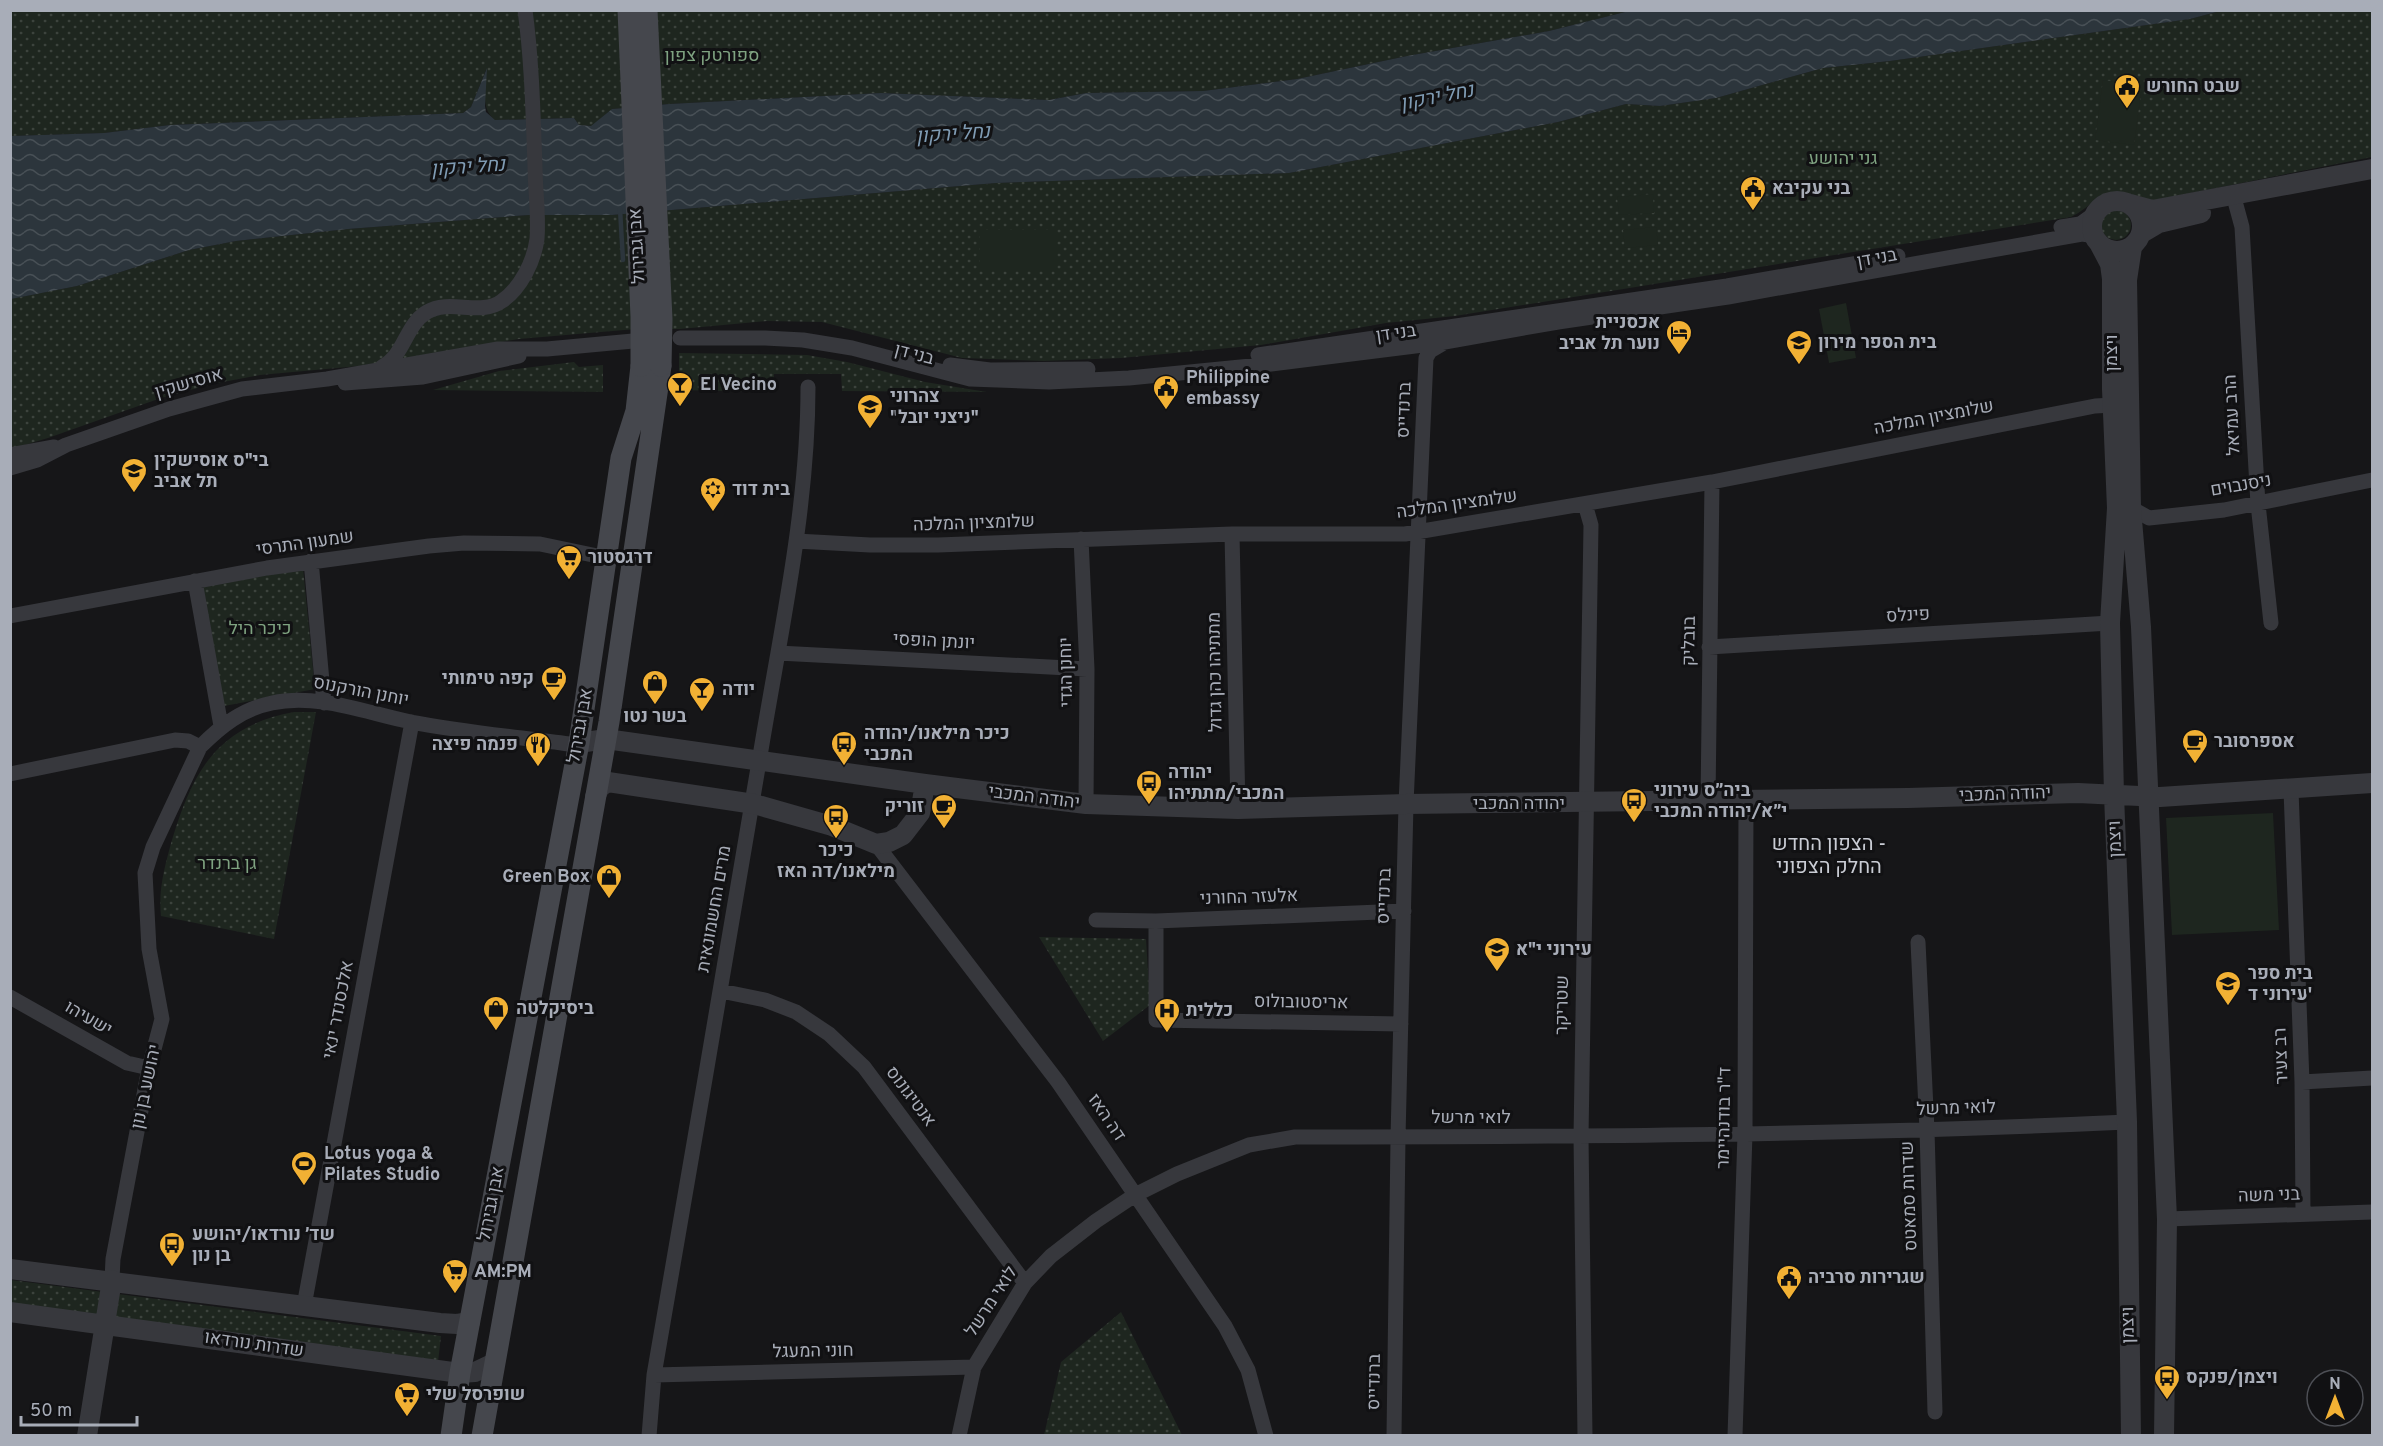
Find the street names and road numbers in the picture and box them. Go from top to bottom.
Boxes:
street label: אבן גבירול [625,208,651,284]
street label: בני דן [1855,244,1899,274]
street label: בני דן [1374,320,1418,348]
street label: ויצמן [2101,334,2124,372]
street label: בני דן [892,339,937,371]
street label: אוסישקין [152,363,226,405]
street label: הרב עמיאל [2219,374,2247,456]
street label: ברנדייס [1393,381,1417,439]
street label: שלומציון המלכה [1872,395,1996,441]
street label: ניסנבוים [2209,469,2273,503]
street label: שלומציון המלכה [1395,485,1519,525]
street label: שלומציון המלכה [913,510,1035,538]
street label: שמעון התרסי [255,526,355,562]
street label: פינלס [1885,603,1931,629]
street label: מתתיהו כהן גדול [1203,612,1229,732]
street label: בובליק [1678,615,1702,666]
street label: יונתן הופסי [892,628,976,656]
street label: יוחנן הגדי [1055,637,1079,707]
street label: יוחנן הורקנוס [311,671,411,713]
street label: אבן גבירול [563,687,599,765]
street label: יהודה המכבי [987,781,1081,815]
street label: יהודה המכבי [1959,782,2051,808]
street label: יהודה המכבי [1473,793,1565,816]
street label: ויצמן [2104,820,2128,858]
street label: מרים החשמונאית [693,844,737,974]
street label: ברנדייס [1373,867,1397,925]
street label: אלעזר החורני [1200,885,1298,911]
street label: אלכסנדר ינאי [318,959,360,1061]
street label: שטריקר [1551,975,1575,1035]
street label: אריסטובולוס [1254,991,1348,1015]
street label: ישעיהו [60,996,116,1042]
street label: רב צעיר [2270,1027,2294,1085]
street label: יהושע בן נון [127,1042,167,1132]
street label: אנטיגונוס [880,1062,940,1132]
street label: ד"ר בודנהיימר [1713,1067,1737,1169]
street label: דה האז [1082,1090,1130,1146]
street label: לואי מרשל [1916,1096,1996,1122]
street label: לואי מרשל [1431,1107,1511,1130]
street label: שדרות סמאטס [1897,1140,1923,1252]
street label: אבן גבירול [473,1165,511,1243]
street label: בני משה [2238,1183,2301,1209]
street label: לואי מרשל [961,1262,1023,1342]
street label: ויצמן [2117,1306,2141,1344]
street label: שדרות נורדאו [203,1327,305,1363]
street label: חוני המעגל [772,1340,854,1364]
street label: ברנדייס [1363,1353,1387,1410]

